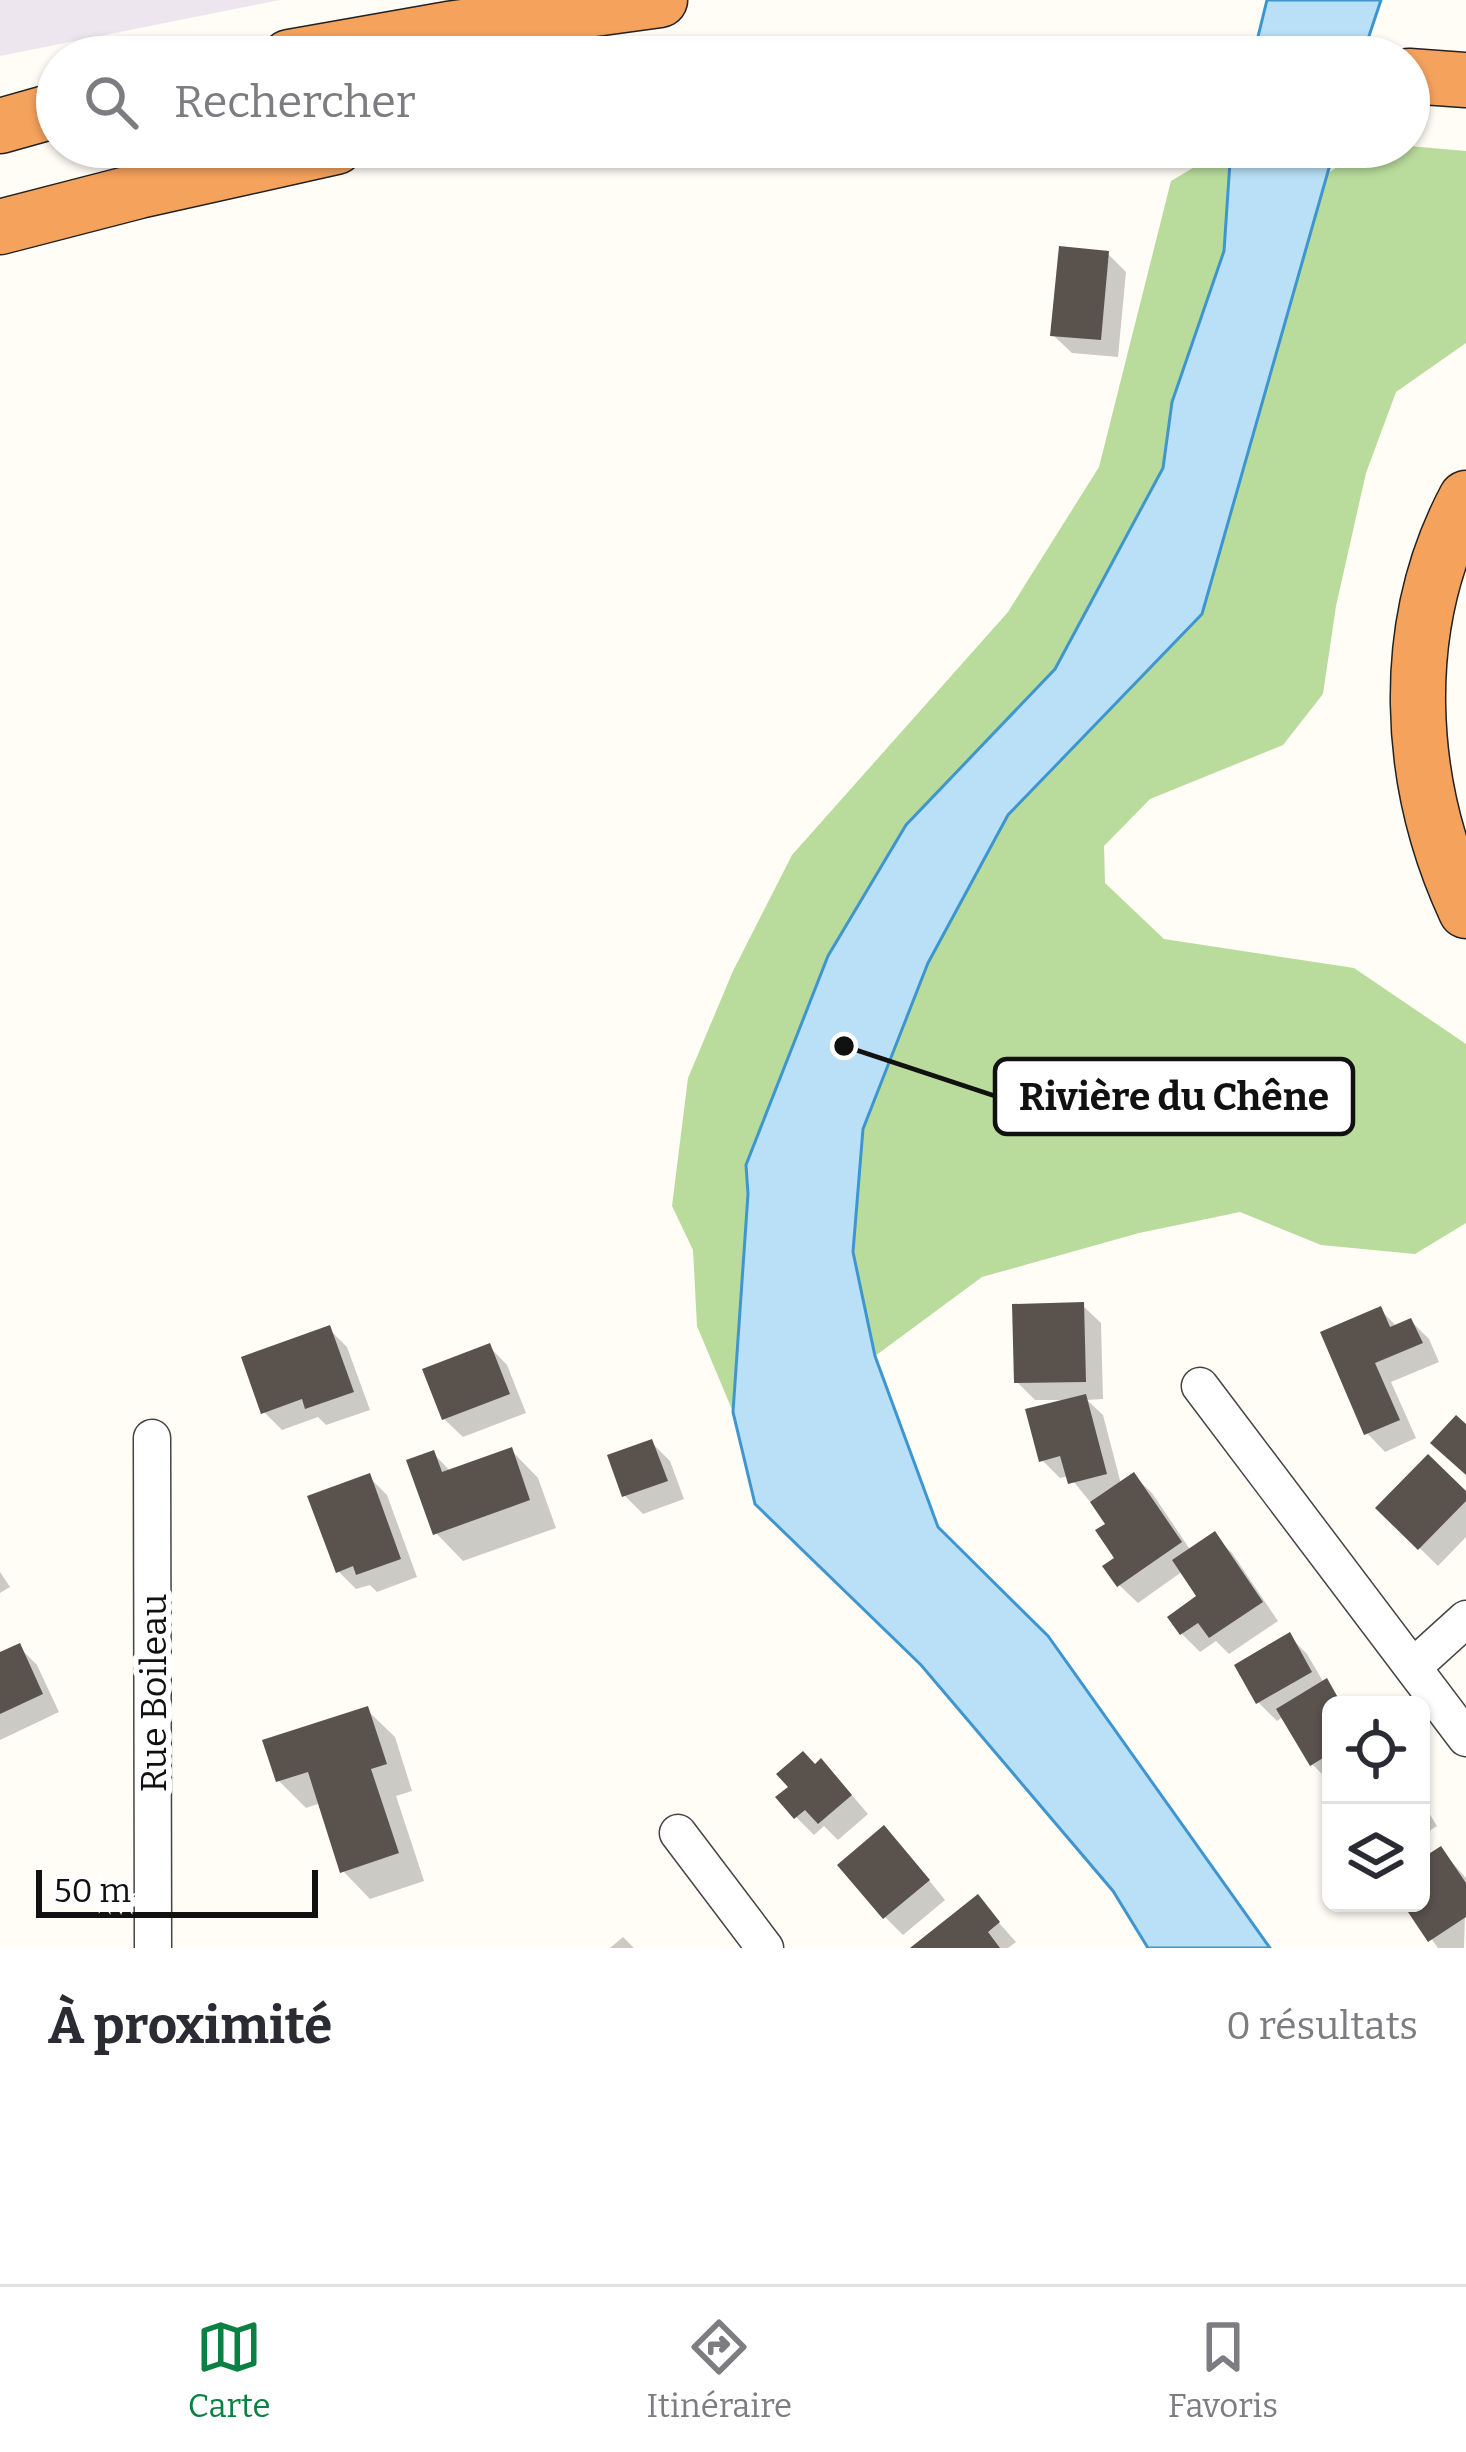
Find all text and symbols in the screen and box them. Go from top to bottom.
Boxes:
search box [36,36,1430,168]
icon: search [78,69,144,135]
text: Rechercher [174,75,416,129]
callout: Rivière du Chêne [995,1059,1353,1134]
text: Rivière du Chêne [1019,1074,1329,1120]
street label: Rue Boileau [132,1594,176,1792]
map controls [1322,1696,1430,1912]
button: locate [1322,1696,1430,1804]
button: layers [1322,1804,1430,1912]
scale bar [36,1864,318,1917]
text: 50 m [54,1871,131,1911]
text: À proximité [48,1995,332,2057]
text: 0 résultats [1226,2003,1418,2049]
tab: Carte [188,2314,271,2426]
tab: Itinéraire [646,2314,792,2426]
tab: Favoris [1168,2314,1278,2426]

